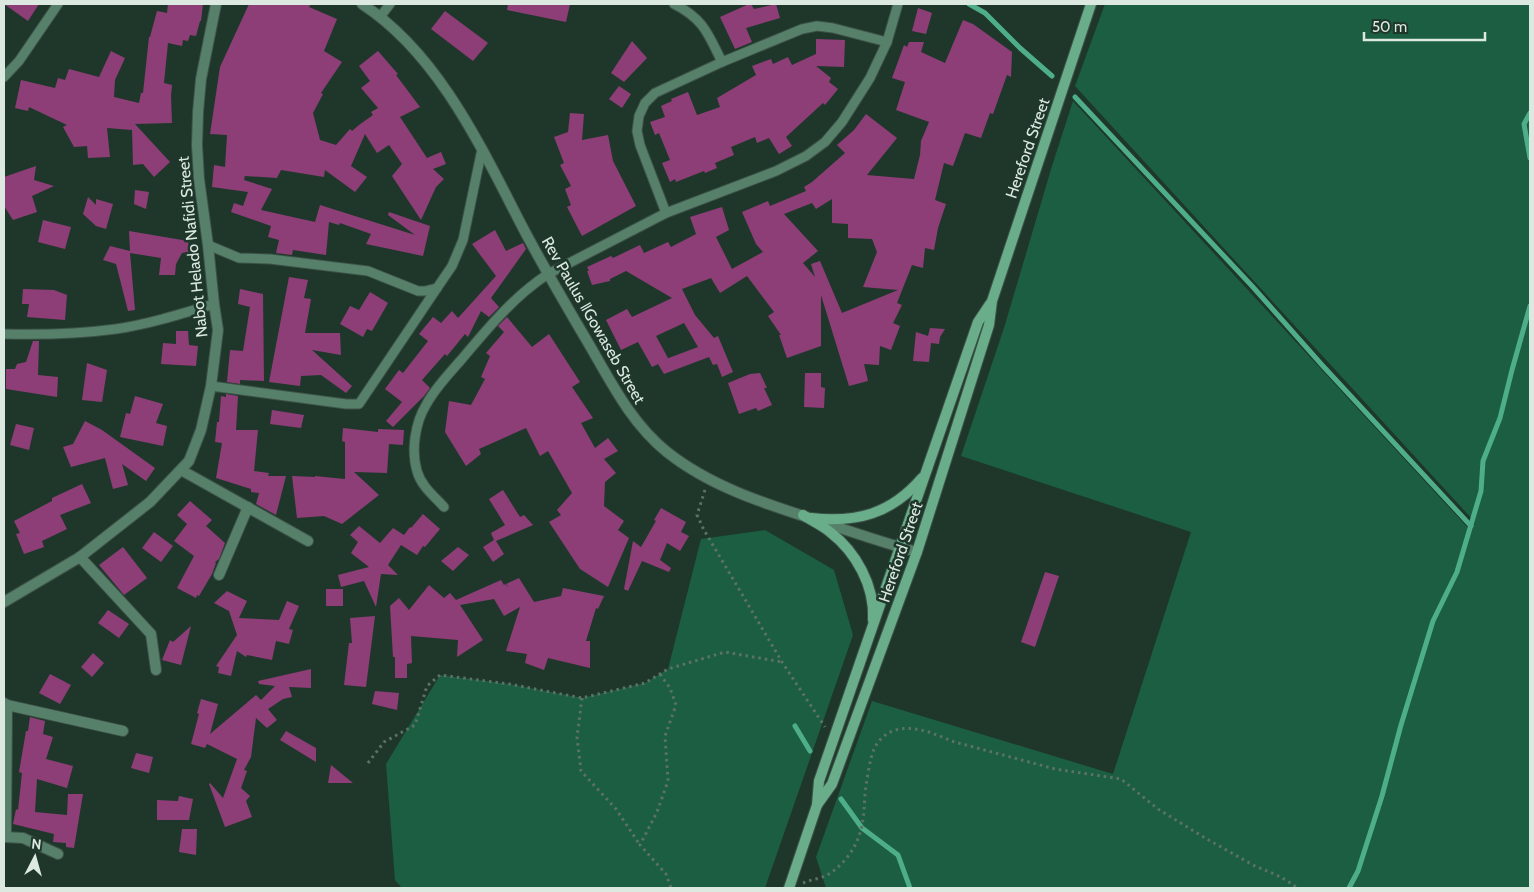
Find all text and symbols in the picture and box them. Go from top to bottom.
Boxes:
scale bar [1364,10,1485,42]
text: 50 m [1372,18,1407,36]
street label: Hereford Street [1001,95,1054,201]
street label: Nabot Helado Nafidi Street [173,155,211,338]
street label: Rev Paulus ǁGowaseb Street [538,233,650,408]
street label: Hereford Street [874,499,927,605]
north arrow [10,832,60,882]
text: N [30,835,42,854]

